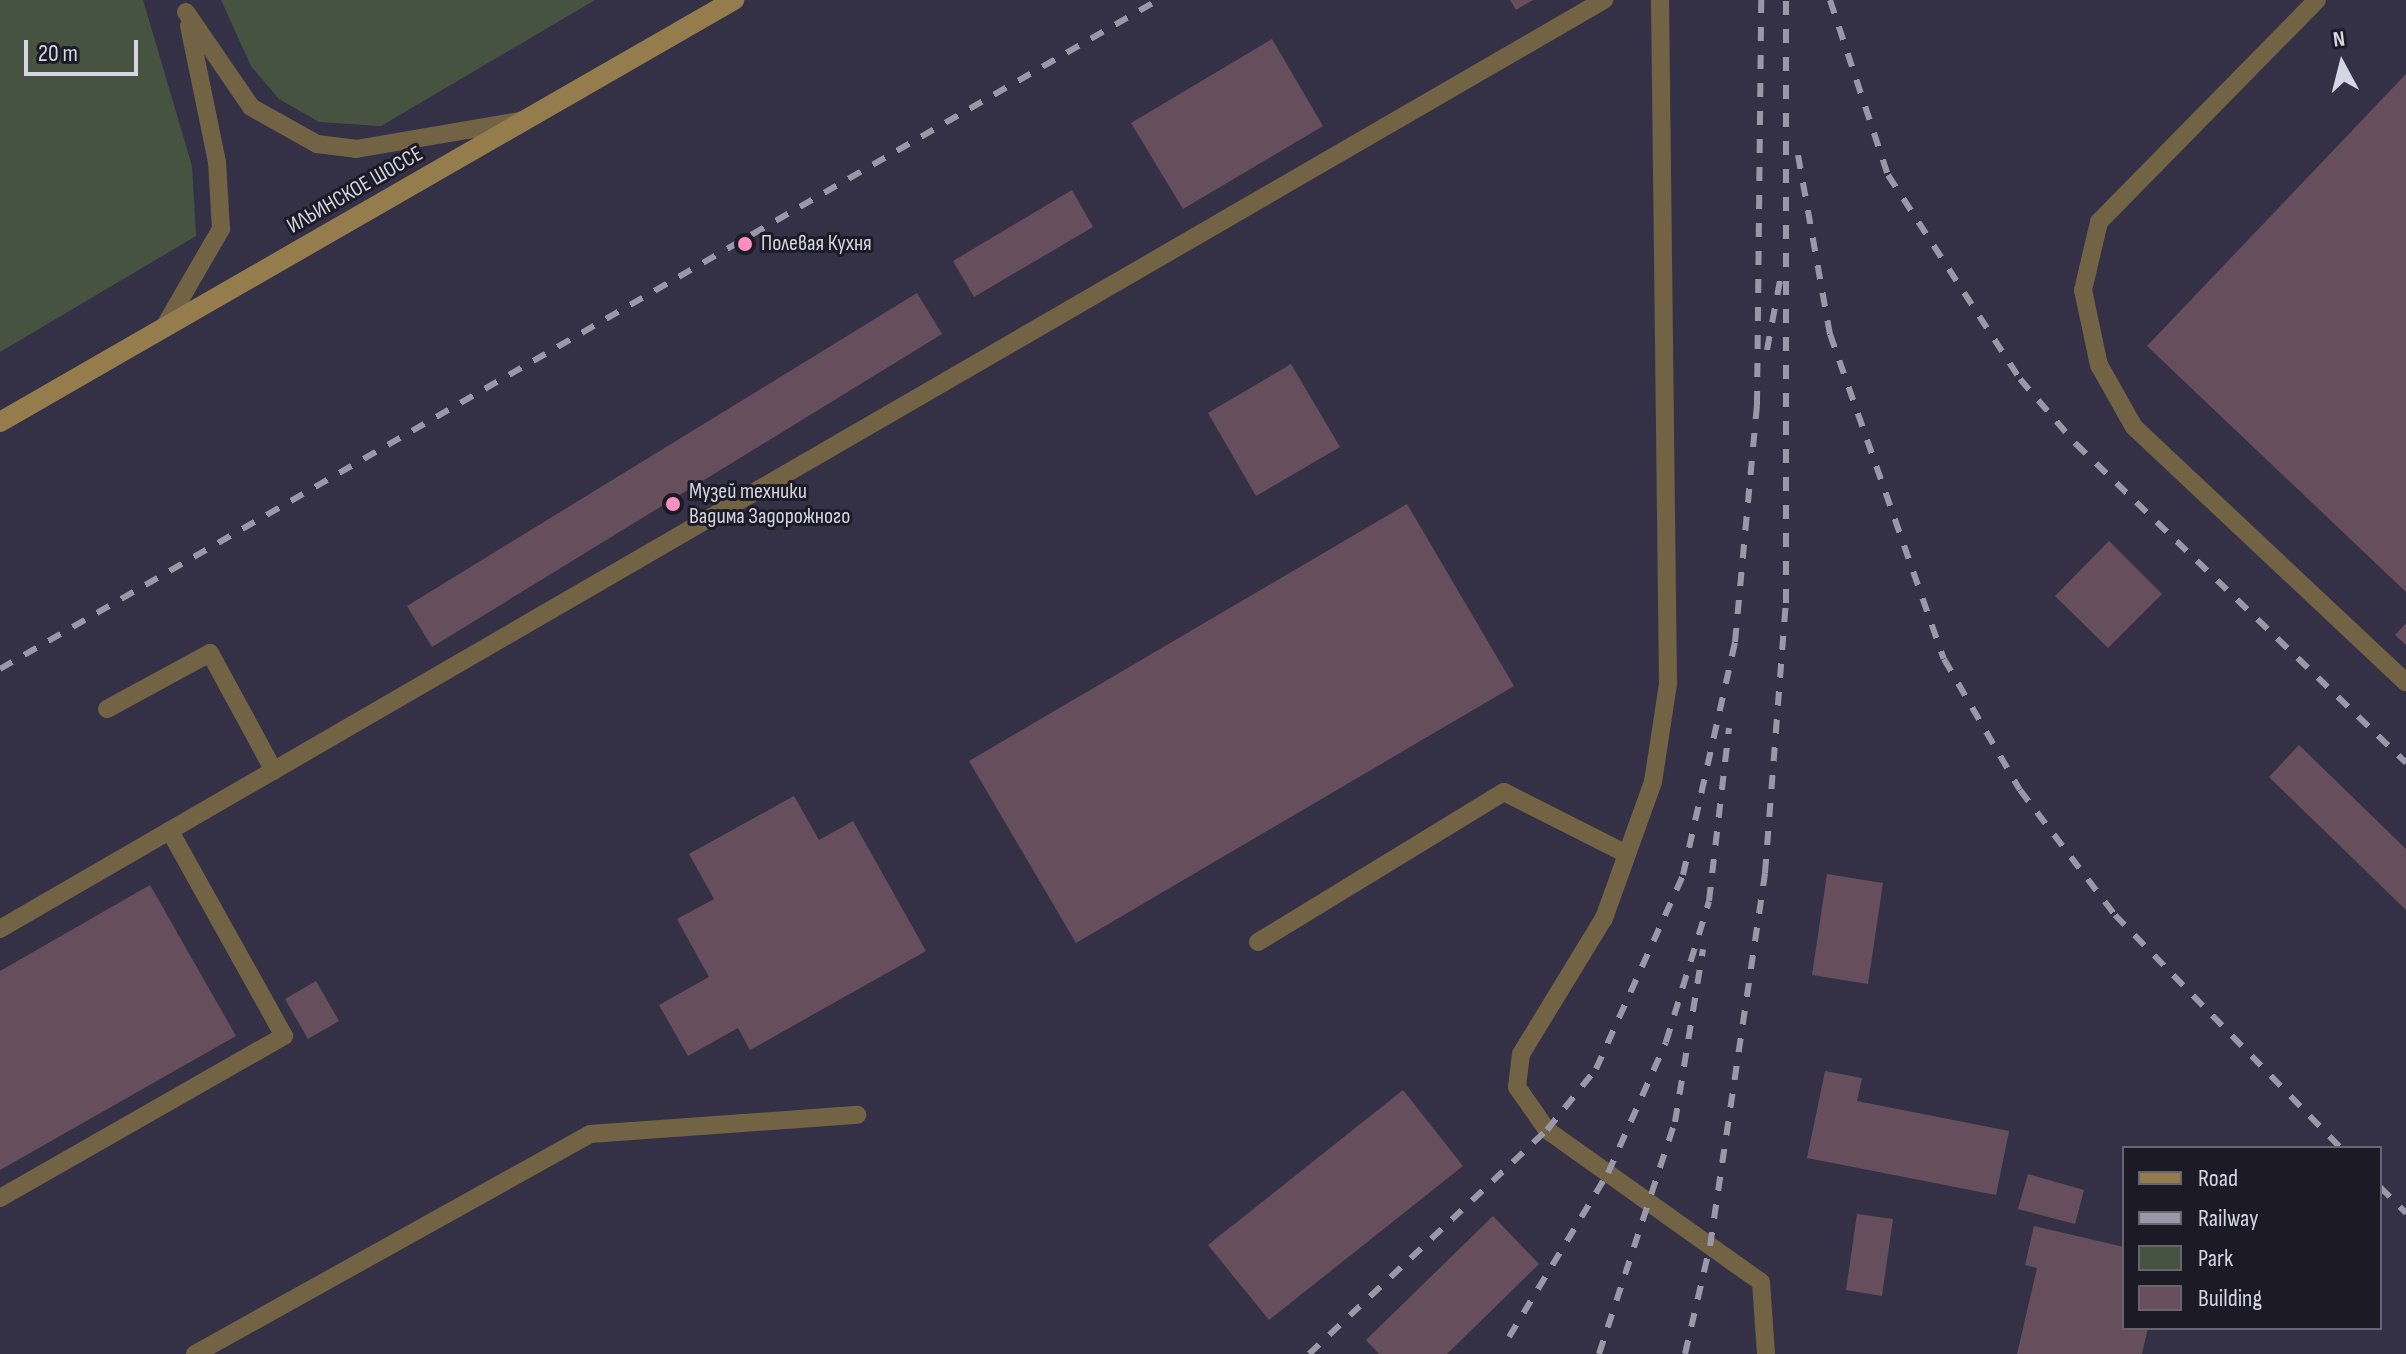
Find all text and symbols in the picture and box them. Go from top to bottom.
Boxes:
scale bar [28,24,142,74]
north arrow [2302,24,2382,104]
text: N [2332,26,2346,54]
text: 20 m [38,39,78,68]
street label: ИЛЬИНСКОЕ ШОССЕ [283,141,427,239]
place label: Полевая Кухня [761,231,872,257]
marker: Полевая Кухня [736,235,754,253]
place label: Музей техники Вадима Задорожного [689,478,850,530]
marker: Музей техники Вадима Задорожного [664,495,682,513]
legend [2122,1146,2382,1330]
text: Road [2198,1164,2238,1193]
text: Railway [2198,1204,2258,1233]
text: Park [2198,1244,2233,1273]
text: Building [2198,1284,2262,1313]

